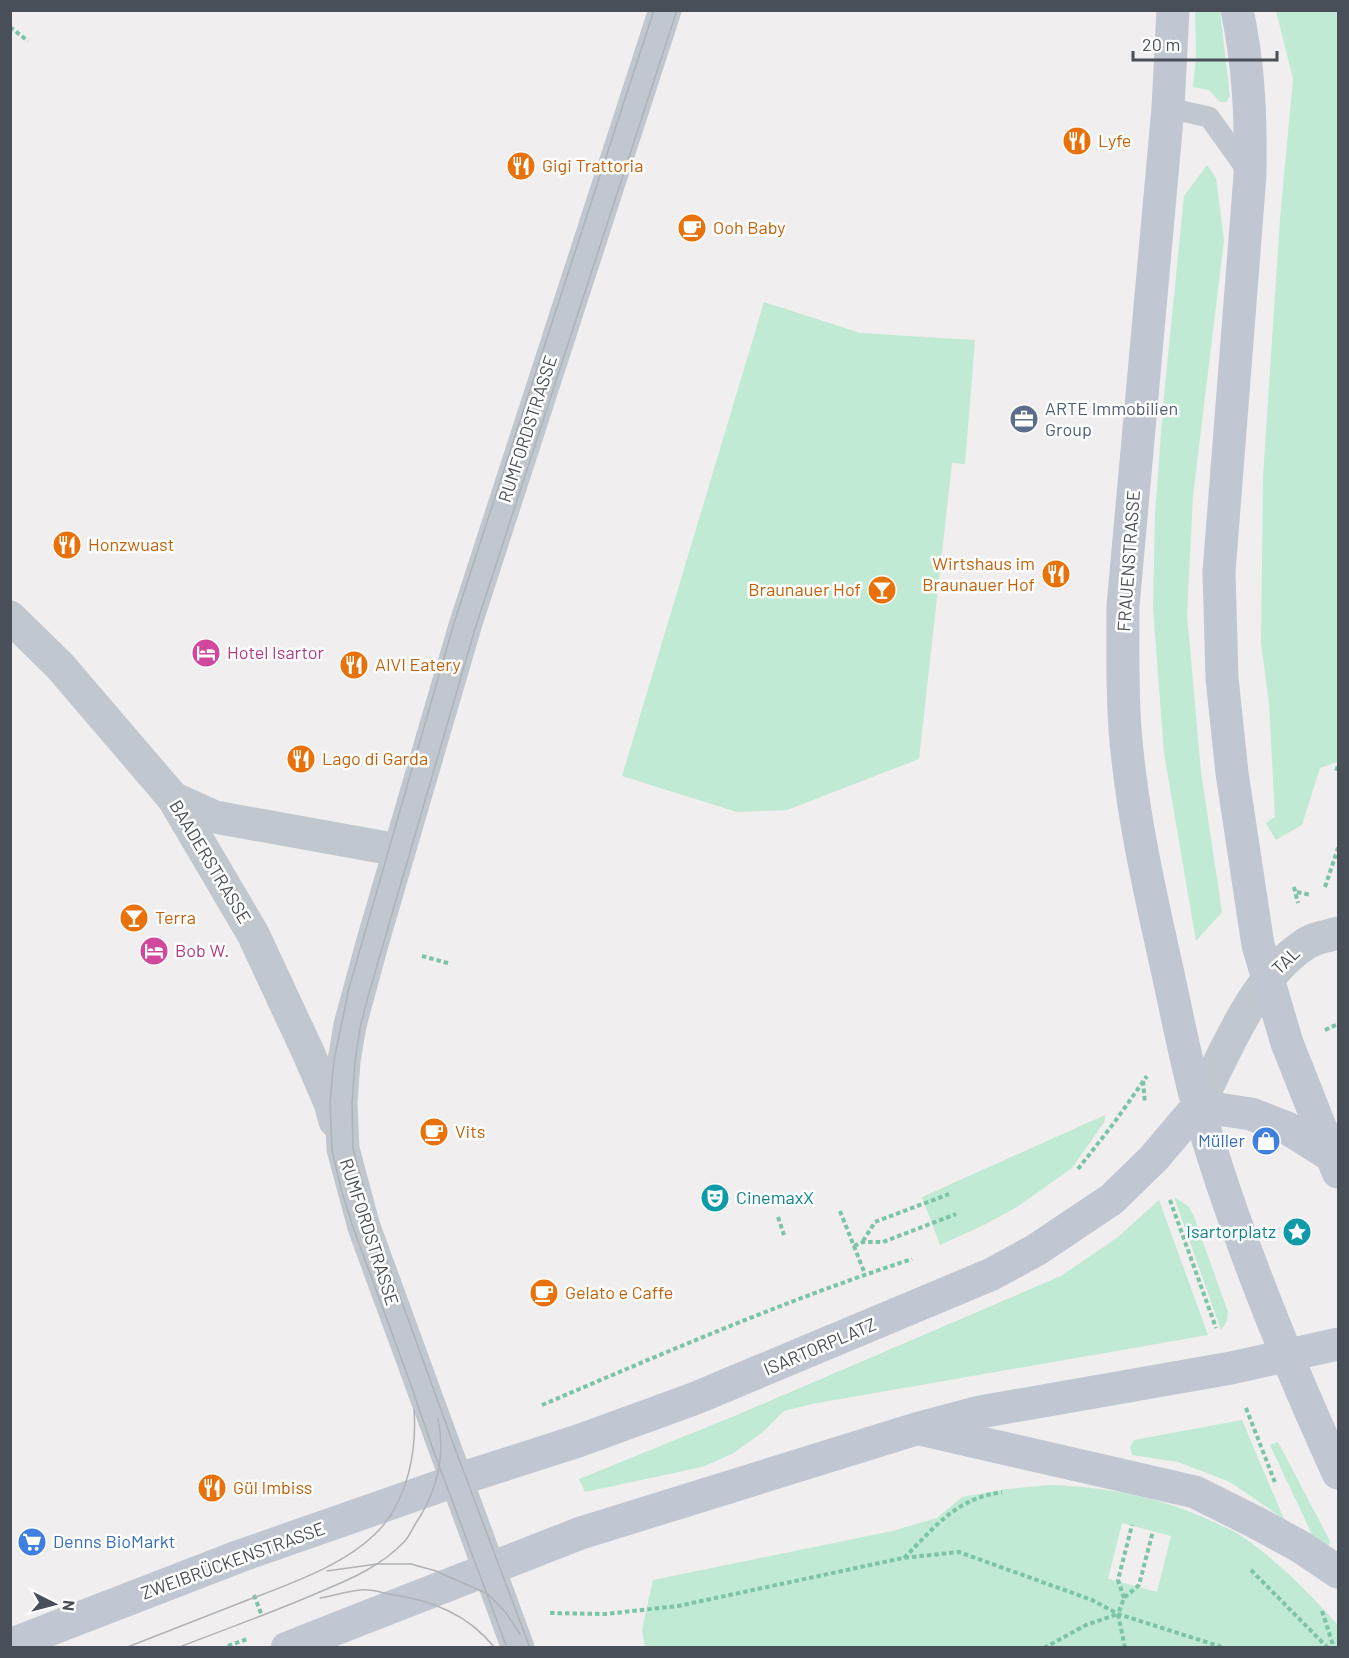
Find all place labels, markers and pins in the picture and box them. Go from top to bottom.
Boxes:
restaurant icon: Lyfe [1061,125,1093,157]
place label: Lyfe [1098,129,1131,151]
restaurant icon: Gigi Trattoria [505,150,537,182]
place label: Gigi Trattoria [542,154,643,176]
cafe icon: Ooh Baby [676,212,708,244]
place label: Ooh Baby [713,216,786,238]
place label: ARTE Immobilien Group [1045,397,1178,440]
office icon: ARTE Immobilien Group [1008,403,1040,435]
restaurant icon: Honzwuast [51,529,83,561]
place label: Honzwuast [88,533,174,555]
place label: Wirtshaus im Braunauer Hof [922,552,1035,595]
restaurant icon: Wirtshaus im Braunauer Hof [1040,558,1072,590]
bar icon: Braunauer Hof [866,574,898,606]
place label: Braunauer Hof [748,578,861,600]
hotel icon: Hotel Isartor [190,637,222,669]
place label: Hotel Isartor [227,641,325,663]
restaurant icon: AIVI Eatery [338,649,370,681]
place label: AIVI Eatery [375,653,461,675]
restaurant icon: Lago di Garda [285,743,317,775]
place label: Lago di Garda [322,747,428,769]
bar icon: Terra [118,902,150,934]
place label: Terra [155,906,196,928]
hotel icon: Bob W. [138,935,170,967]
place label: Bob W. [175,939,229,961]
cafe icon: Vits [418,1116,450,1148]
place label: Vits [455,1120,485,1142]
shop icon: Müller [1250,1125,1282,1157]
place label: Müller [1198,1129,1245,1151]
theatre icon: CinemaxX [699,1182,731,1214]
place label: CinemaxX [736,1186,814,1208]
place icon: Isartorplatz [1281,1216,1313,1248]
place label: Isartorplatz [1186,1220,1276,1242]
cafe icon: Gelato e Caffe [528,1277,560,1309]
place label: Gelato e Caffe [565,1281,673,1303]
restaurant icon: Gül Imbiss [196,1472,228,1504]
place label: Gül Imbiss [233,1476,312,1498]
supermarket icon: Denns BioMarkt [16,1526,48,1558]
place label: Denns BioMarkt [53,1530,175,1552]

